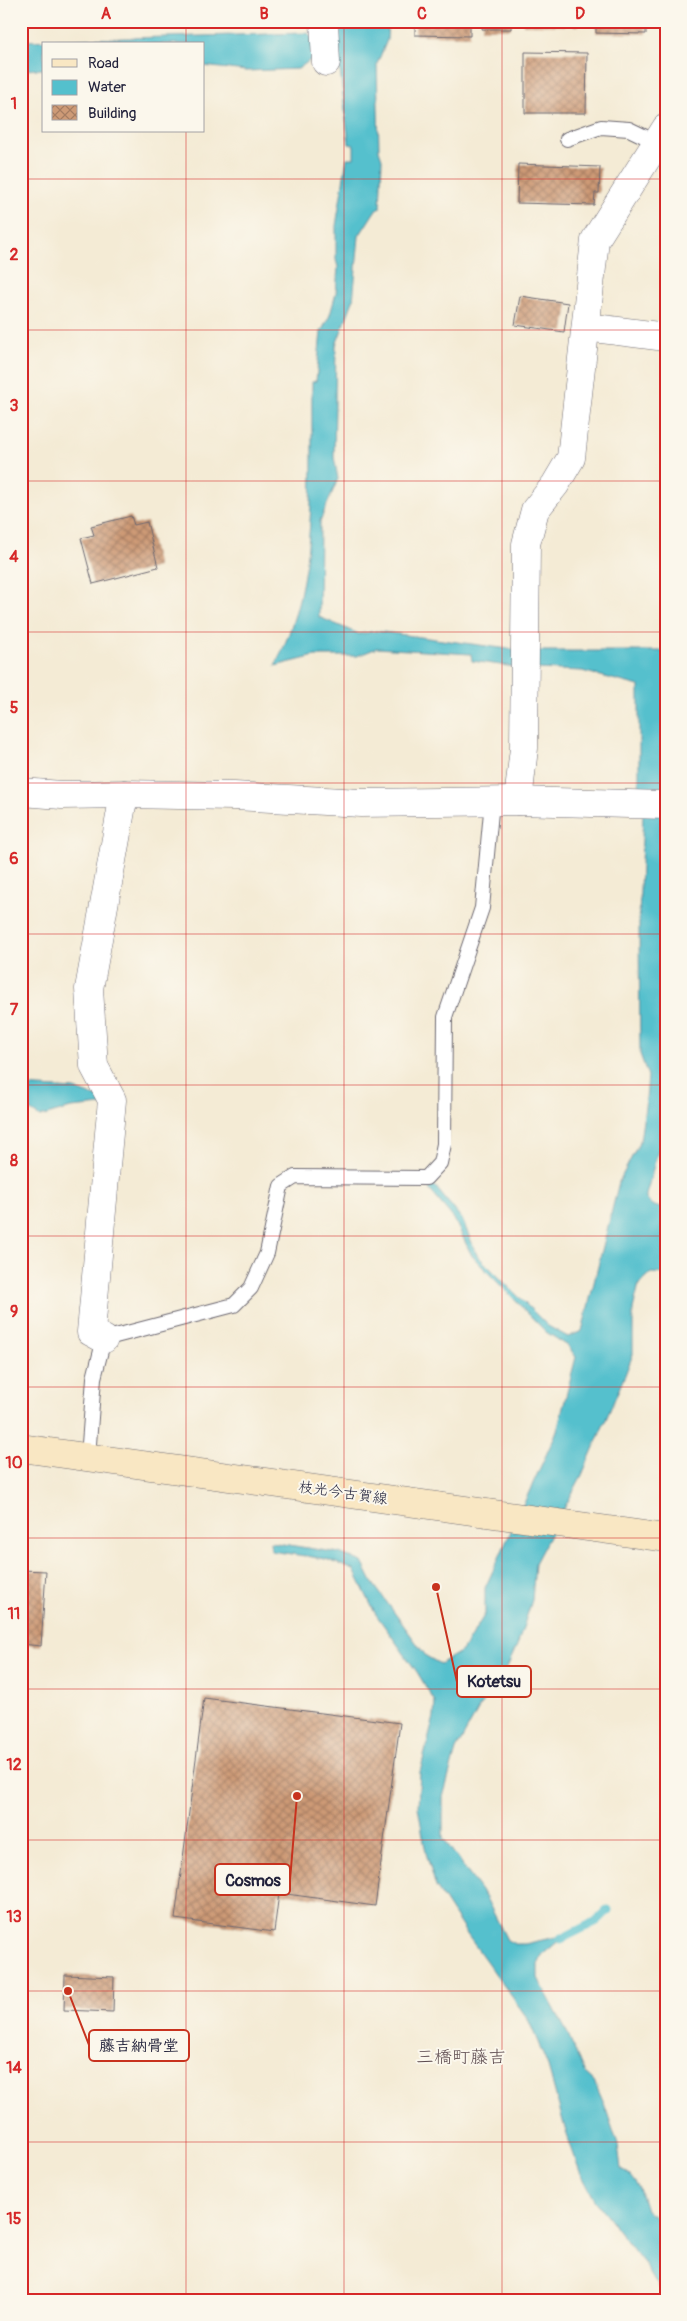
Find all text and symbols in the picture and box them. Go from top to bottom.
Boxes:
text: A [101,4,112,24]
text: B [259,4,269,24]
text: C [417,4,427,24]
text: D [575,4,585,24]
legend [42,42,205,132]
text: Road [88,54,119,73]
text: Water [88,78,127,97]
text: 1 [11,94,17,114]
text: Building [88,104,136,123]
text: 2 [10,245,19,265]
text: 3 [10,396,19,416]
text: 4 [9,547,19,567]
text: 5 [10,698,19,718]
text: 6 [9,849,19,869]
text: 7 [10,1000,19,1020]
text: 8 [10,1151,18,1171]
text: 9 [10,1302,18,1322]
text: 10 [5,1453,23,1473]
street label: 枝光今古賀線 [297,1477,389,1509]
text: 11 [8,1604,20,1624]
callout: Kotetsu [457,1666,531,1697]
text: Kotetsu [467,1672,521,1692]
text: 12 [6,1755,22,1775]
callout: Cosmos [215,1864,290,1895]
text: Cosmos [225,1871,282,1891]
text: 13 [6,1907,22,1927]
callout: 藤吉納骨堂 [89,2030,189,2061]
text: 藤吉納骨堂 [99,2036,179,2056]
district label: 三橋町藤吉 [416,2046,506,2069]
text: 14 [6,2058,22,2078]
text: 15 [7,2209,22,2229]

